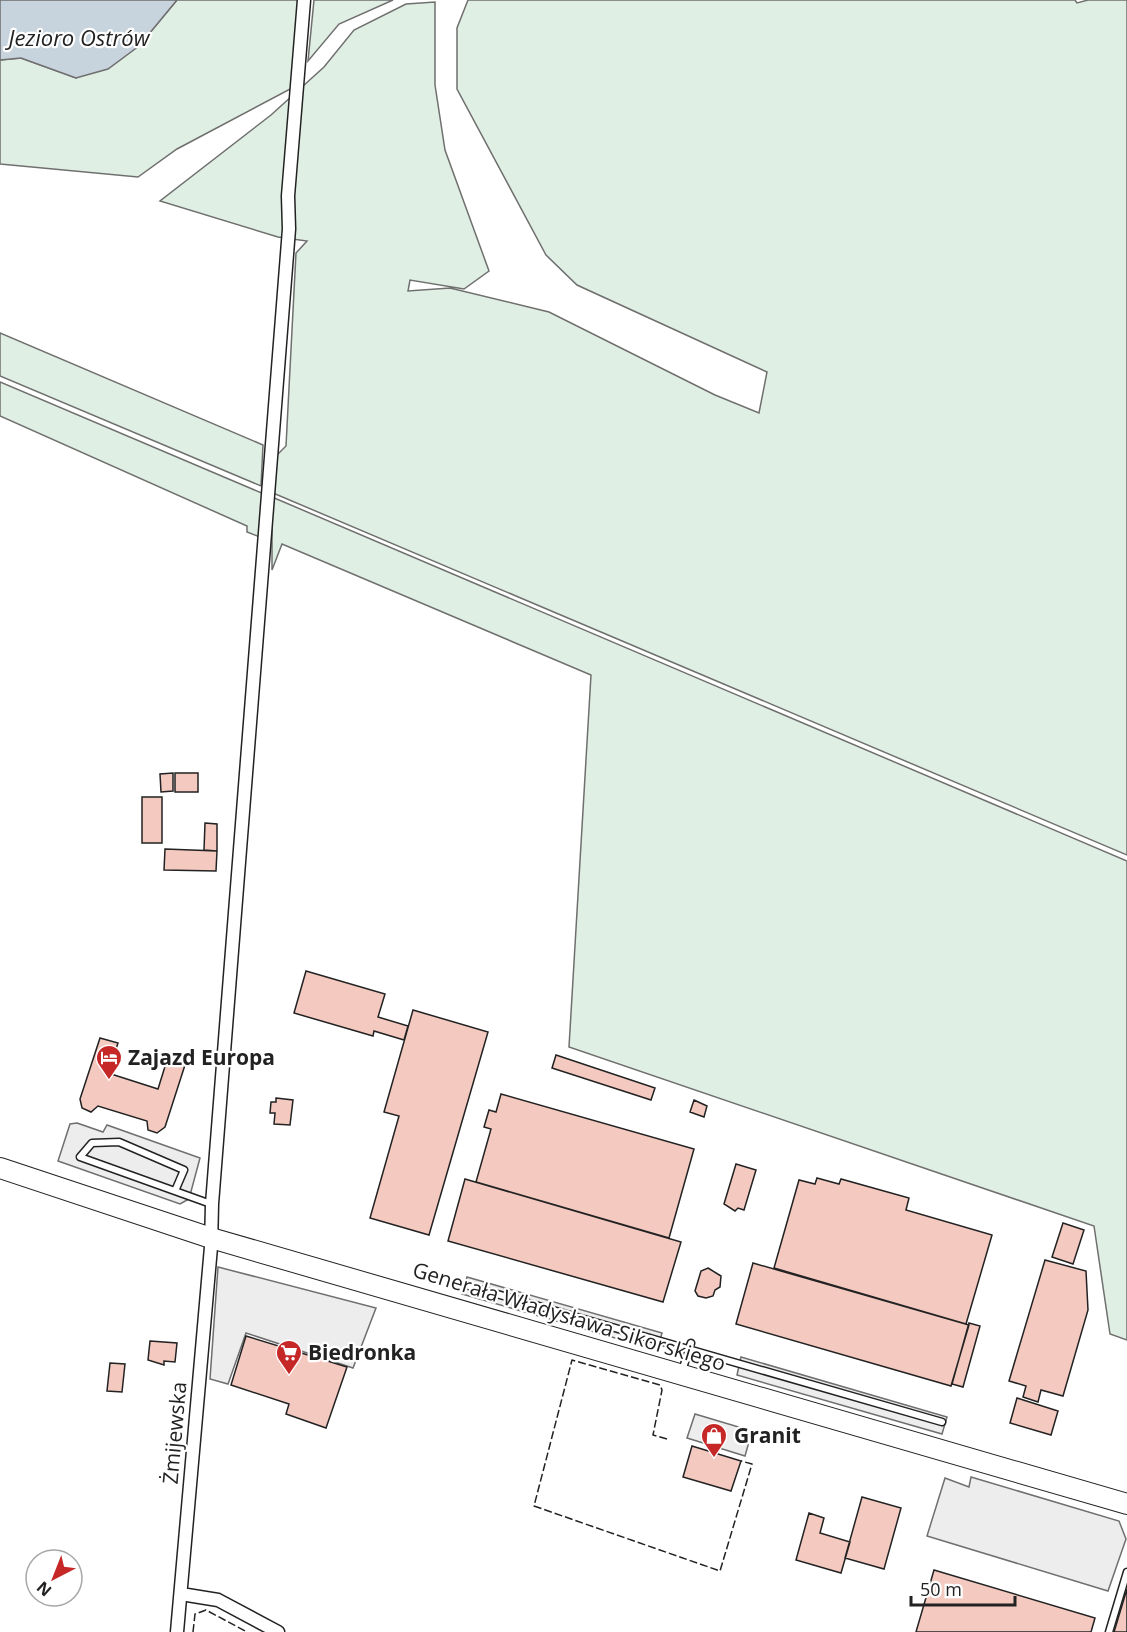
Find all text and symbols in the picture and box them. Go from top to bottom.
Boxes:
water label: Jezioro Ostrów [5,22,151,52]
hotel icon: Zajazd Europa [94,1043,124,1081]
place label: Zajazd Europa [128,1043,275,1071]
street label: Generała Władysława Sikorskiego [409,1255,729,1377]
supermarket icon: Biedronka [274,1338,304,1376]
place label: Biedronka [308,1338,416,1366]
street label: Żmijewska [156,1380,192,1485]
shop icon: Granit [699,1421,729,1459]
place label: Granit [734,1421,801,1449]
north arrow [24,1548,84,1608]
scale bar [911,1569,1014,1607]
text: N [32,1577,56,1602]
text: 50 m [920,1577,962,1601]

